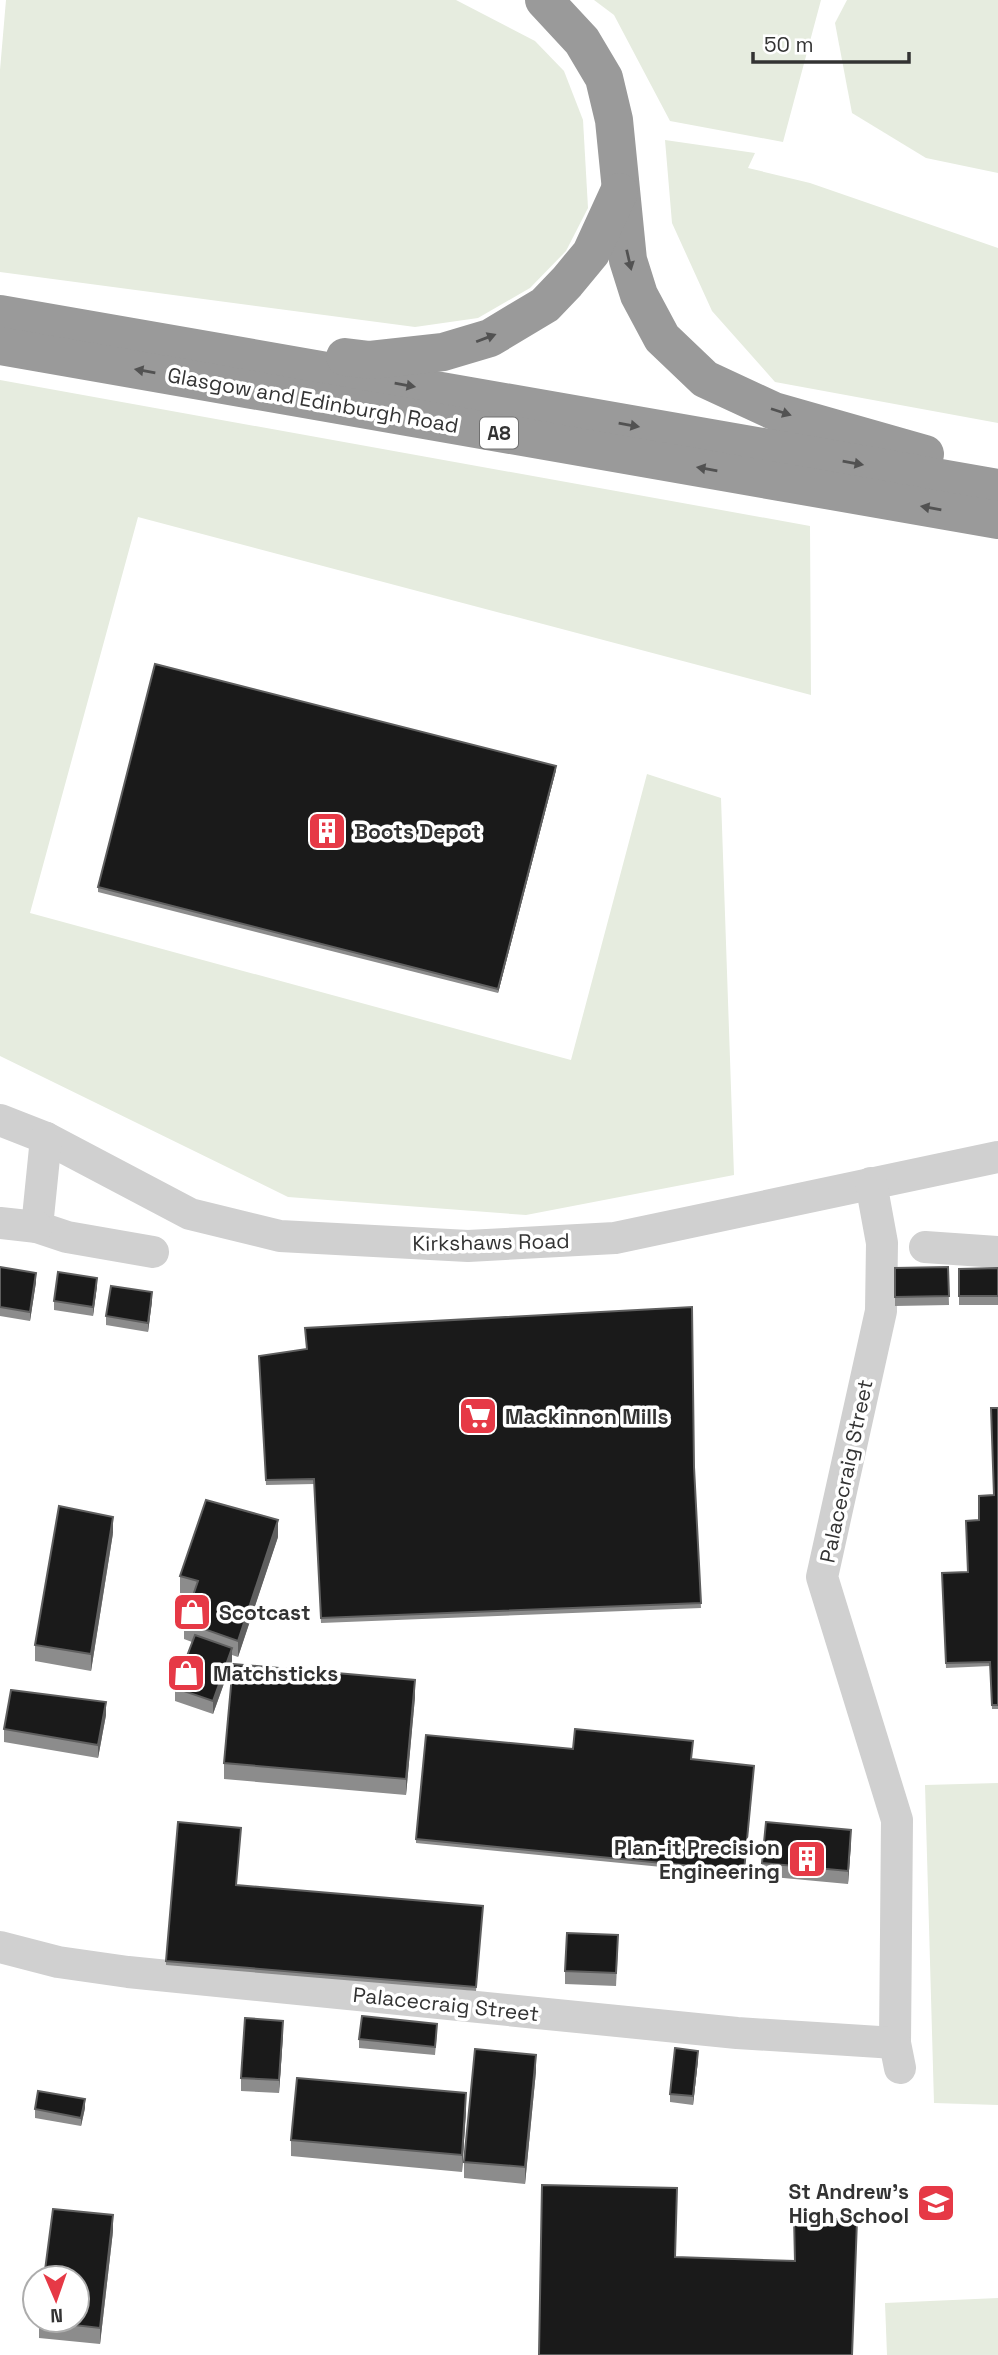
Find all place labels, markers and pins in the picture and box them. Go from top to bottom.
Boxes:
building icon: Boots Depot [306,810,348,852]
place label: Boots Depot [354,818,481,845]
supermarket icon: Mackinnon Mills [457,1395,499,1437]
place label: Mackinnon Mills [505,1403,668,1430]
shop icon: Scotcast [171,1591,213,1633]
place label: Scotcast [219,1599,310,1626]
shop icon: Matchsticks [165,1652,207,1694]
place label: Matchsticks [213,1660,338,1687]
place label: Plan-it Precision Engineering [614,1834,780,1885]
building icon: Plan-it Precision Engineering [786,1838,828,1880]
place label: St Andrew's High School [789,2178,909,2229]
school or university icon: St Andrew's High School [915,2182,957,2224]

